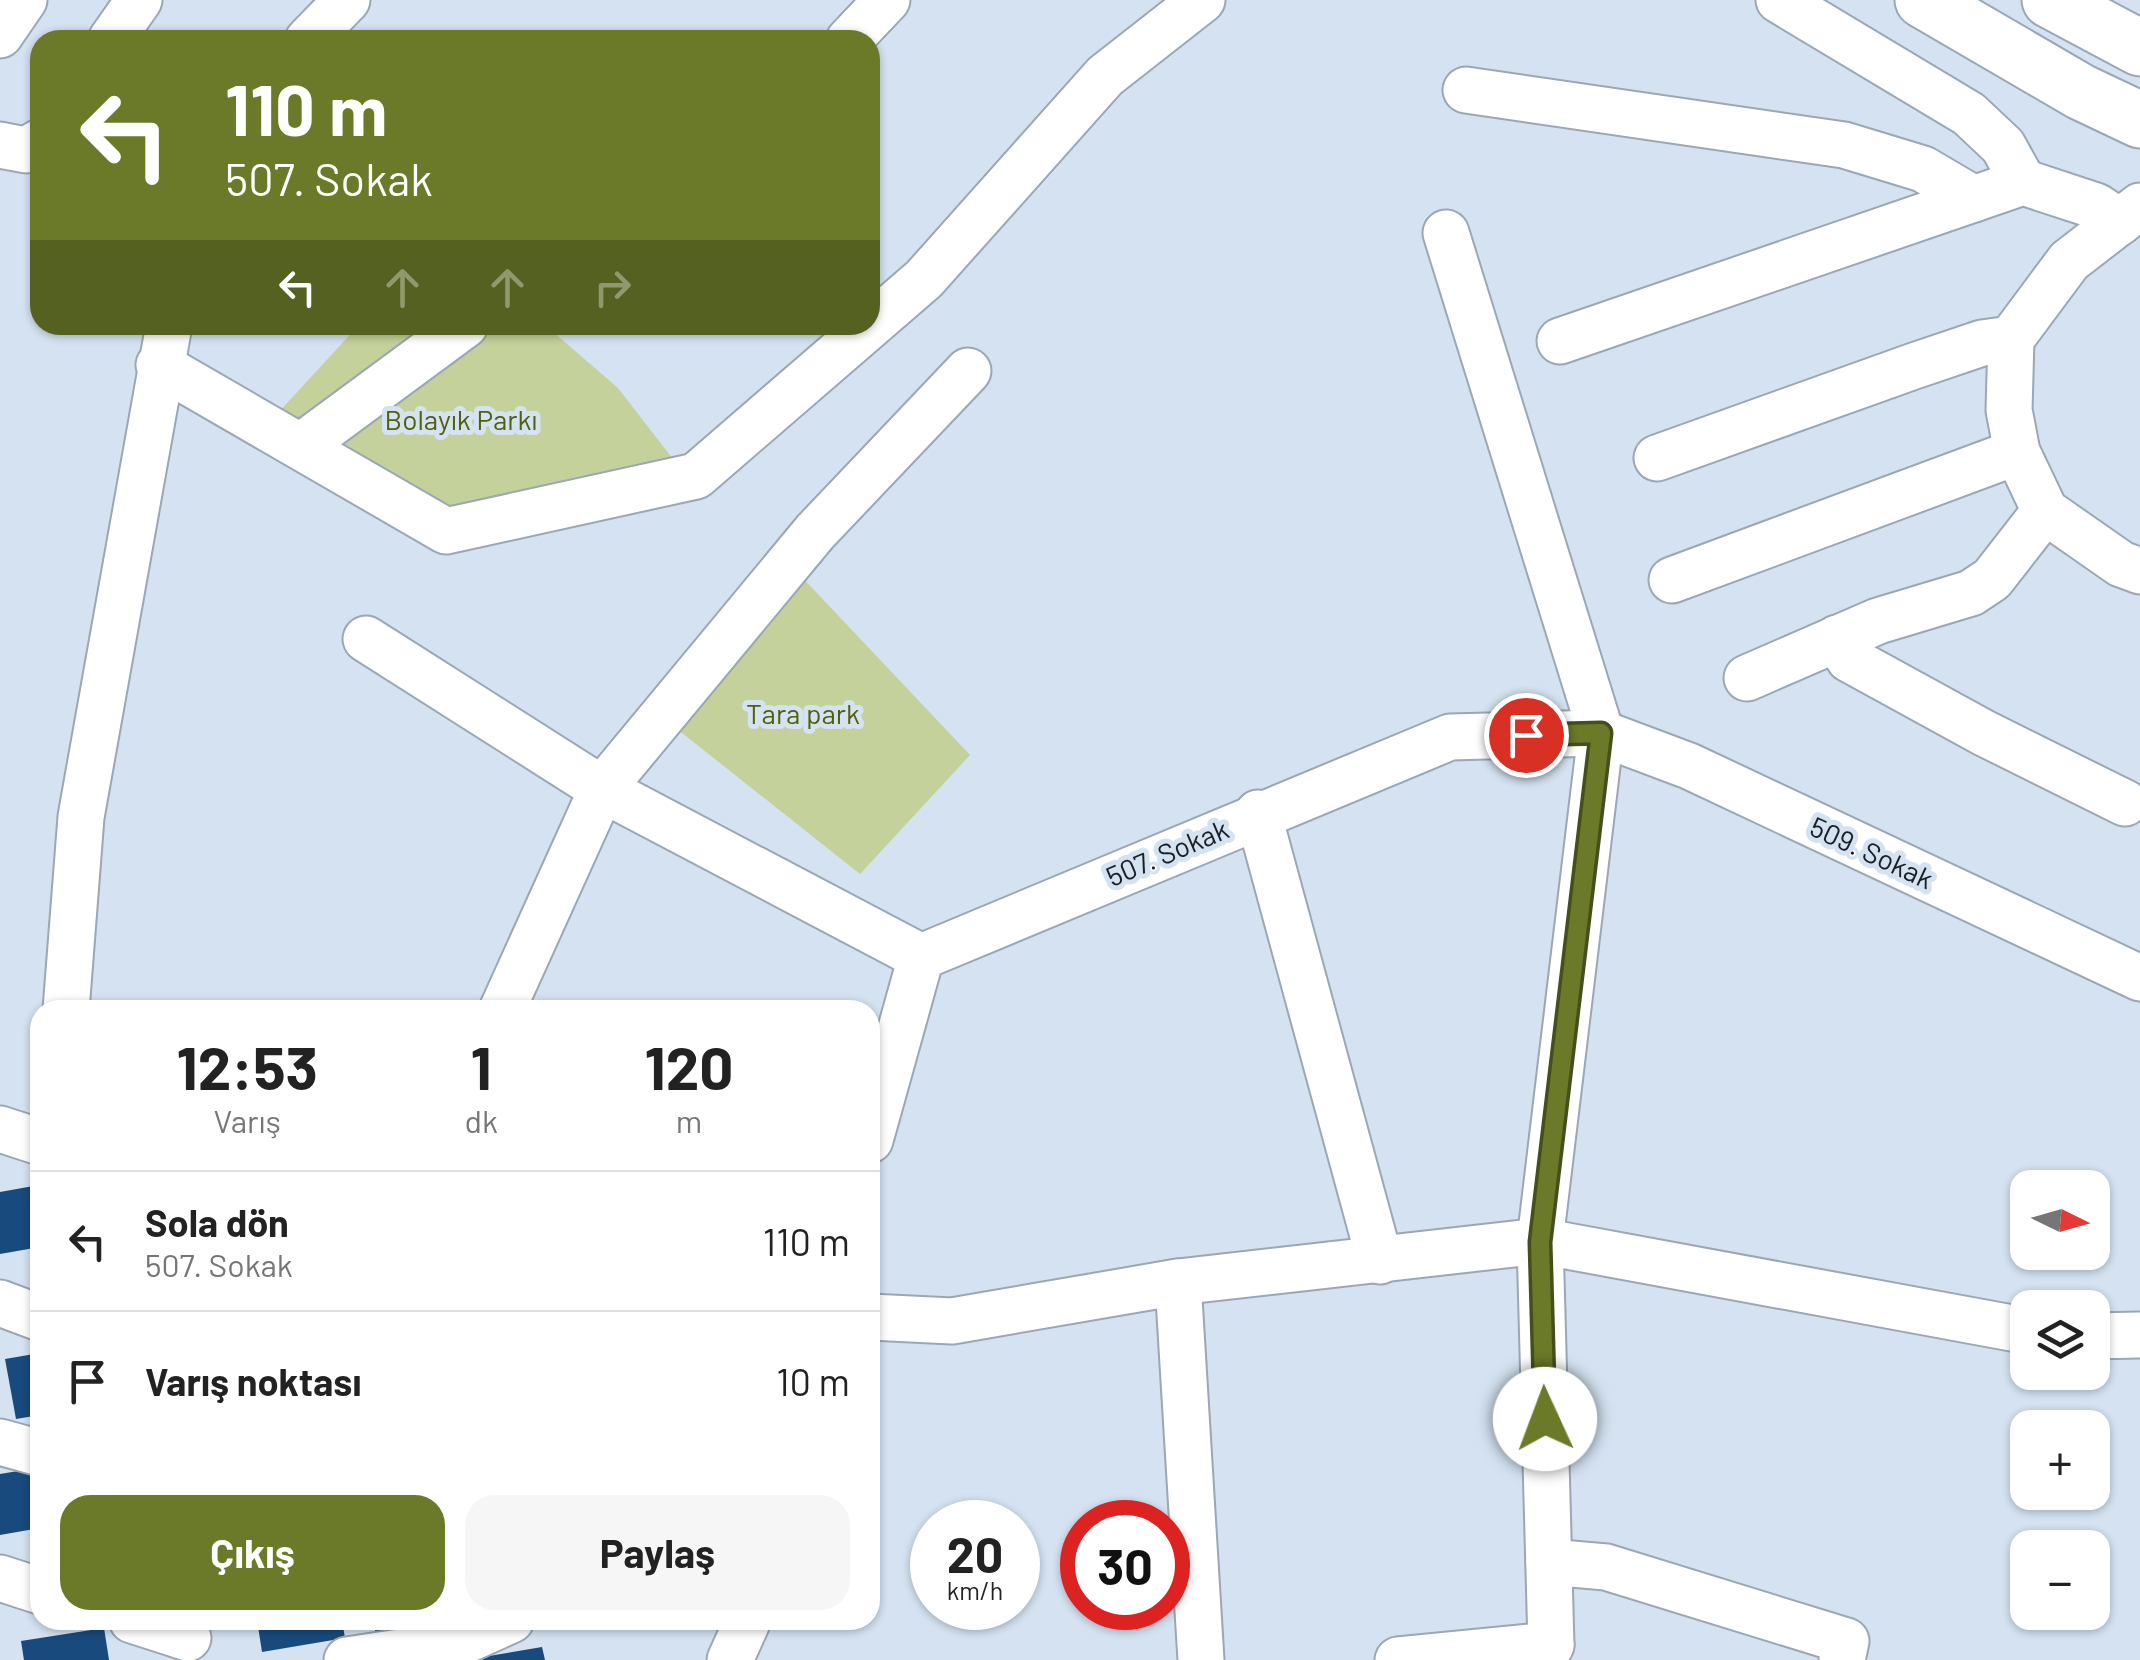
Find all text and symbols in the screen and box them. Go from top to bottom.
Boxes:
text: 110 m [225,66,387,150]
icon: left [60,70,190,200]
text: 507. Sokak [225,151,433,205]
icon: left [270,260,325,315]
icon: ahead [375,260,430,315]
icon: ahead [480,260,535,315]
icon: right [585,260,640,315]
park label: Bolayık Parkı [385,402,537,436]
pin [1484,693,1569,778]
park label: Tara park [746,696,860,730]
icon: arrive [1499,708,1554,763]
street label: 509. Sokak [1805,809,1939,895]
street label: 507. Sokak [1101,811,1233,893]
text: 12:53 [177,1030,318,1102]
text: 1 [471,1030,492,1102]
text: 120 [644,1030,733,1102]
text: Varış [213,1101,281,1139]
text: dk [464,1101,498,1139]
text: m [676,1101,702,1139]
north arrow [2010,1170,2110,1270]
map controls [2010,1170,2110,1630]
text: Sola dön [145,1199,289,1245]
icon: left [60,1214,115,1269]
text: 110 m [763,1218,850,1264]
text: 507. Sokak [145,1245,293,1283]
button: layers [2010,1290,2110,1390]
icon: arrive [60,1354,115,1409]
text: Varış noktası [145,1358,361,1404]
text: 10 m [776,1358,850,1404]
position arrow [1493,1367,1597,1471]
button: + [2010,1410,2110,1510]
button: Çıkış [60,1495,445,1610]
button: Paylaş [465,1495,850,1610]
speed limit sign: 30 [1060,1500,1190,1630]
text: 20 [947,1523,1003,1583]
button: − [2010,1530,2110,1630]
text: km/h [947,1575,1003,1605]

